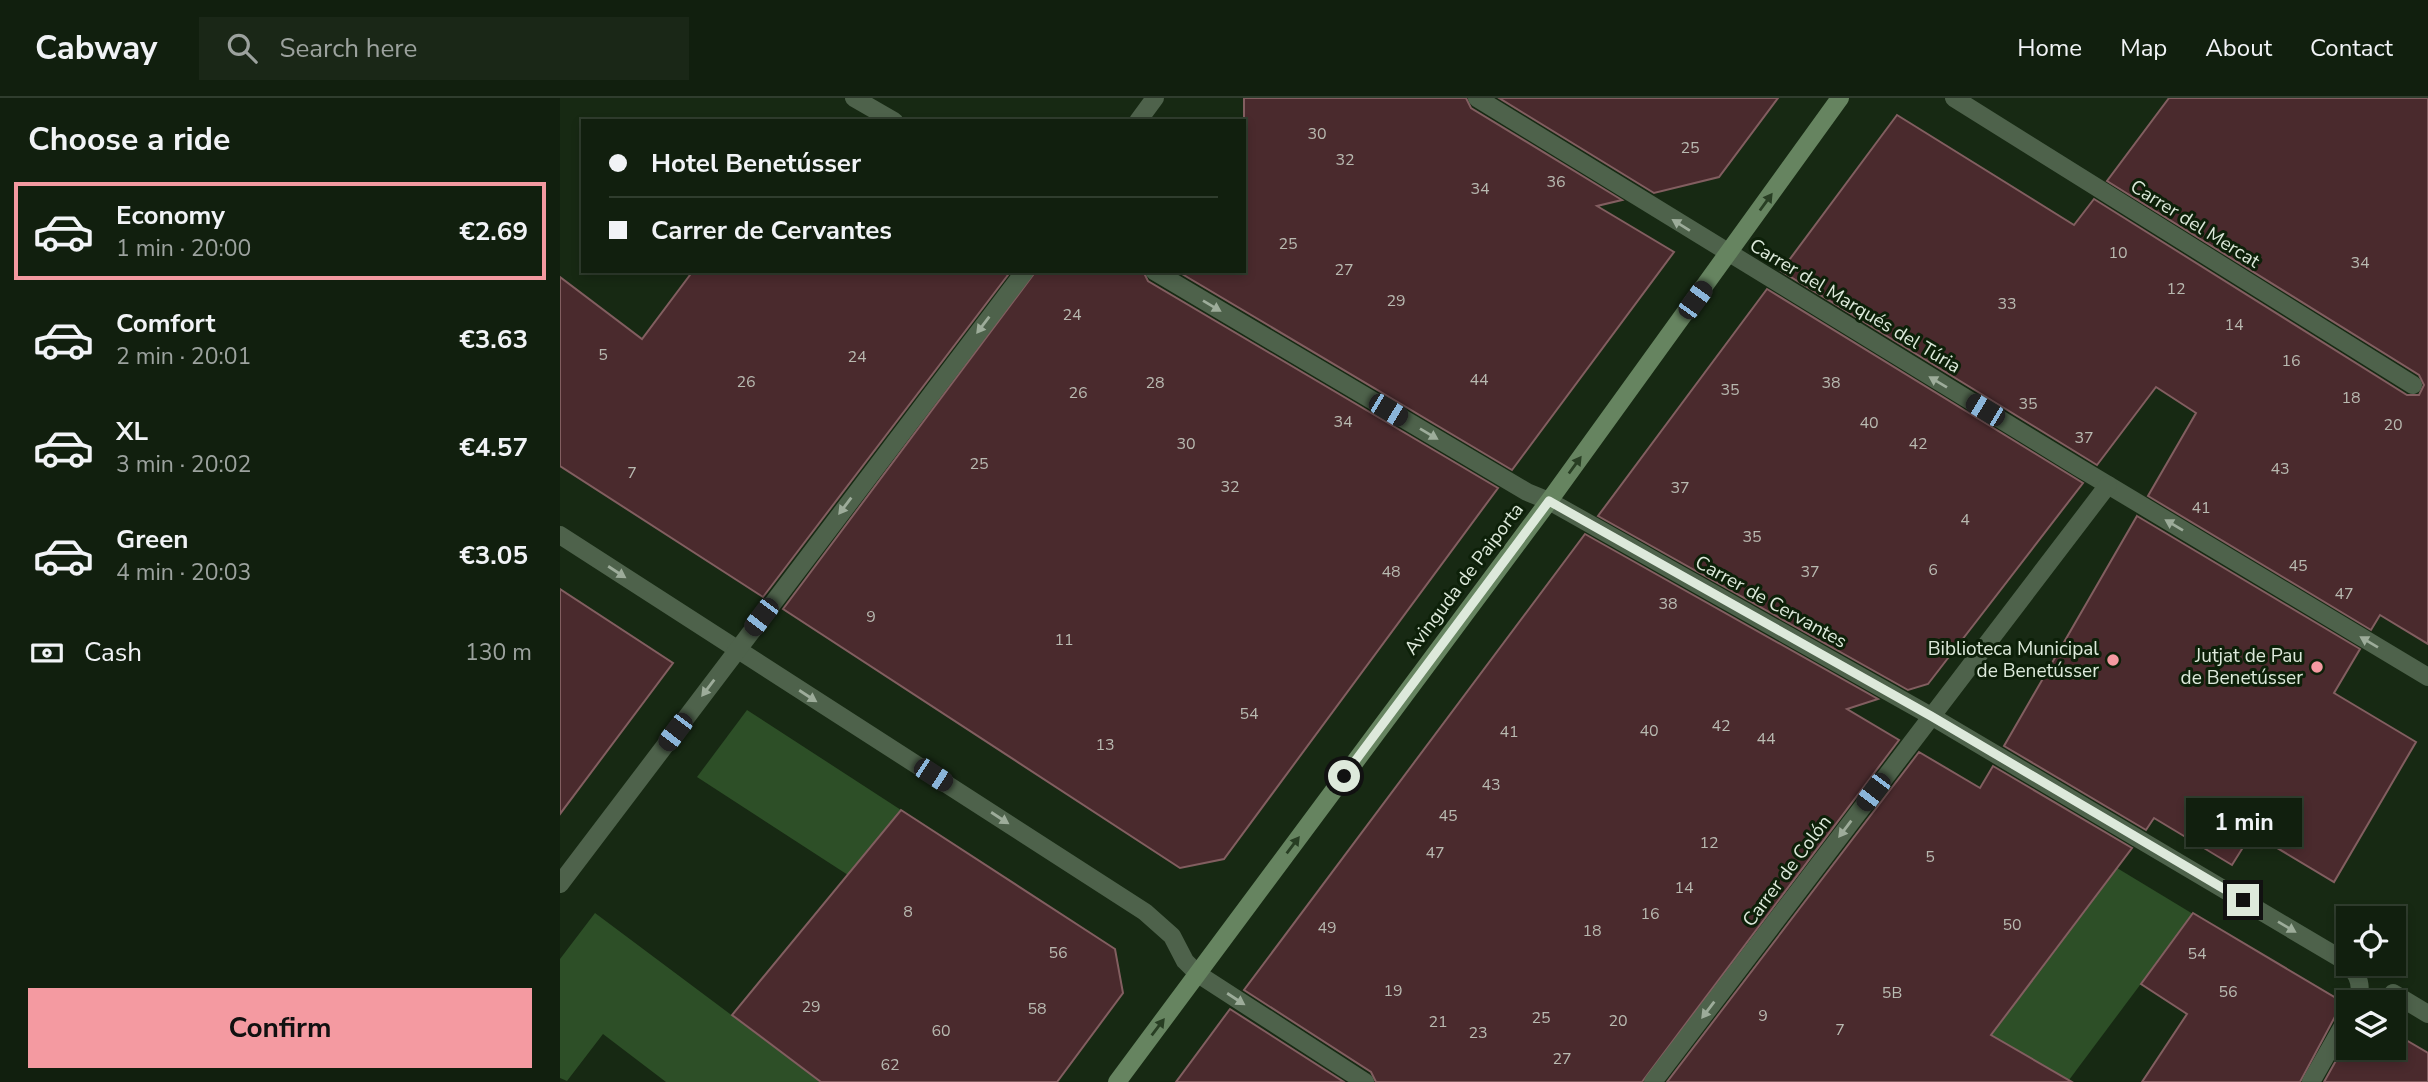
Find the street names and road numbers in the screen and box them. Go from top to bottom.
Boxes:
street label: Carrer del Mercat [2125,174,2265,274]
street label: Carrer del Marqués del Túria [1745,233,1965,379]
street label: Avinguda de Paiporta [1398,498,1530,660]
street label: Carrer de Cervantes [1690,549,1852,655]
street label: Carrer de Colón [1736,810,1838,932]

